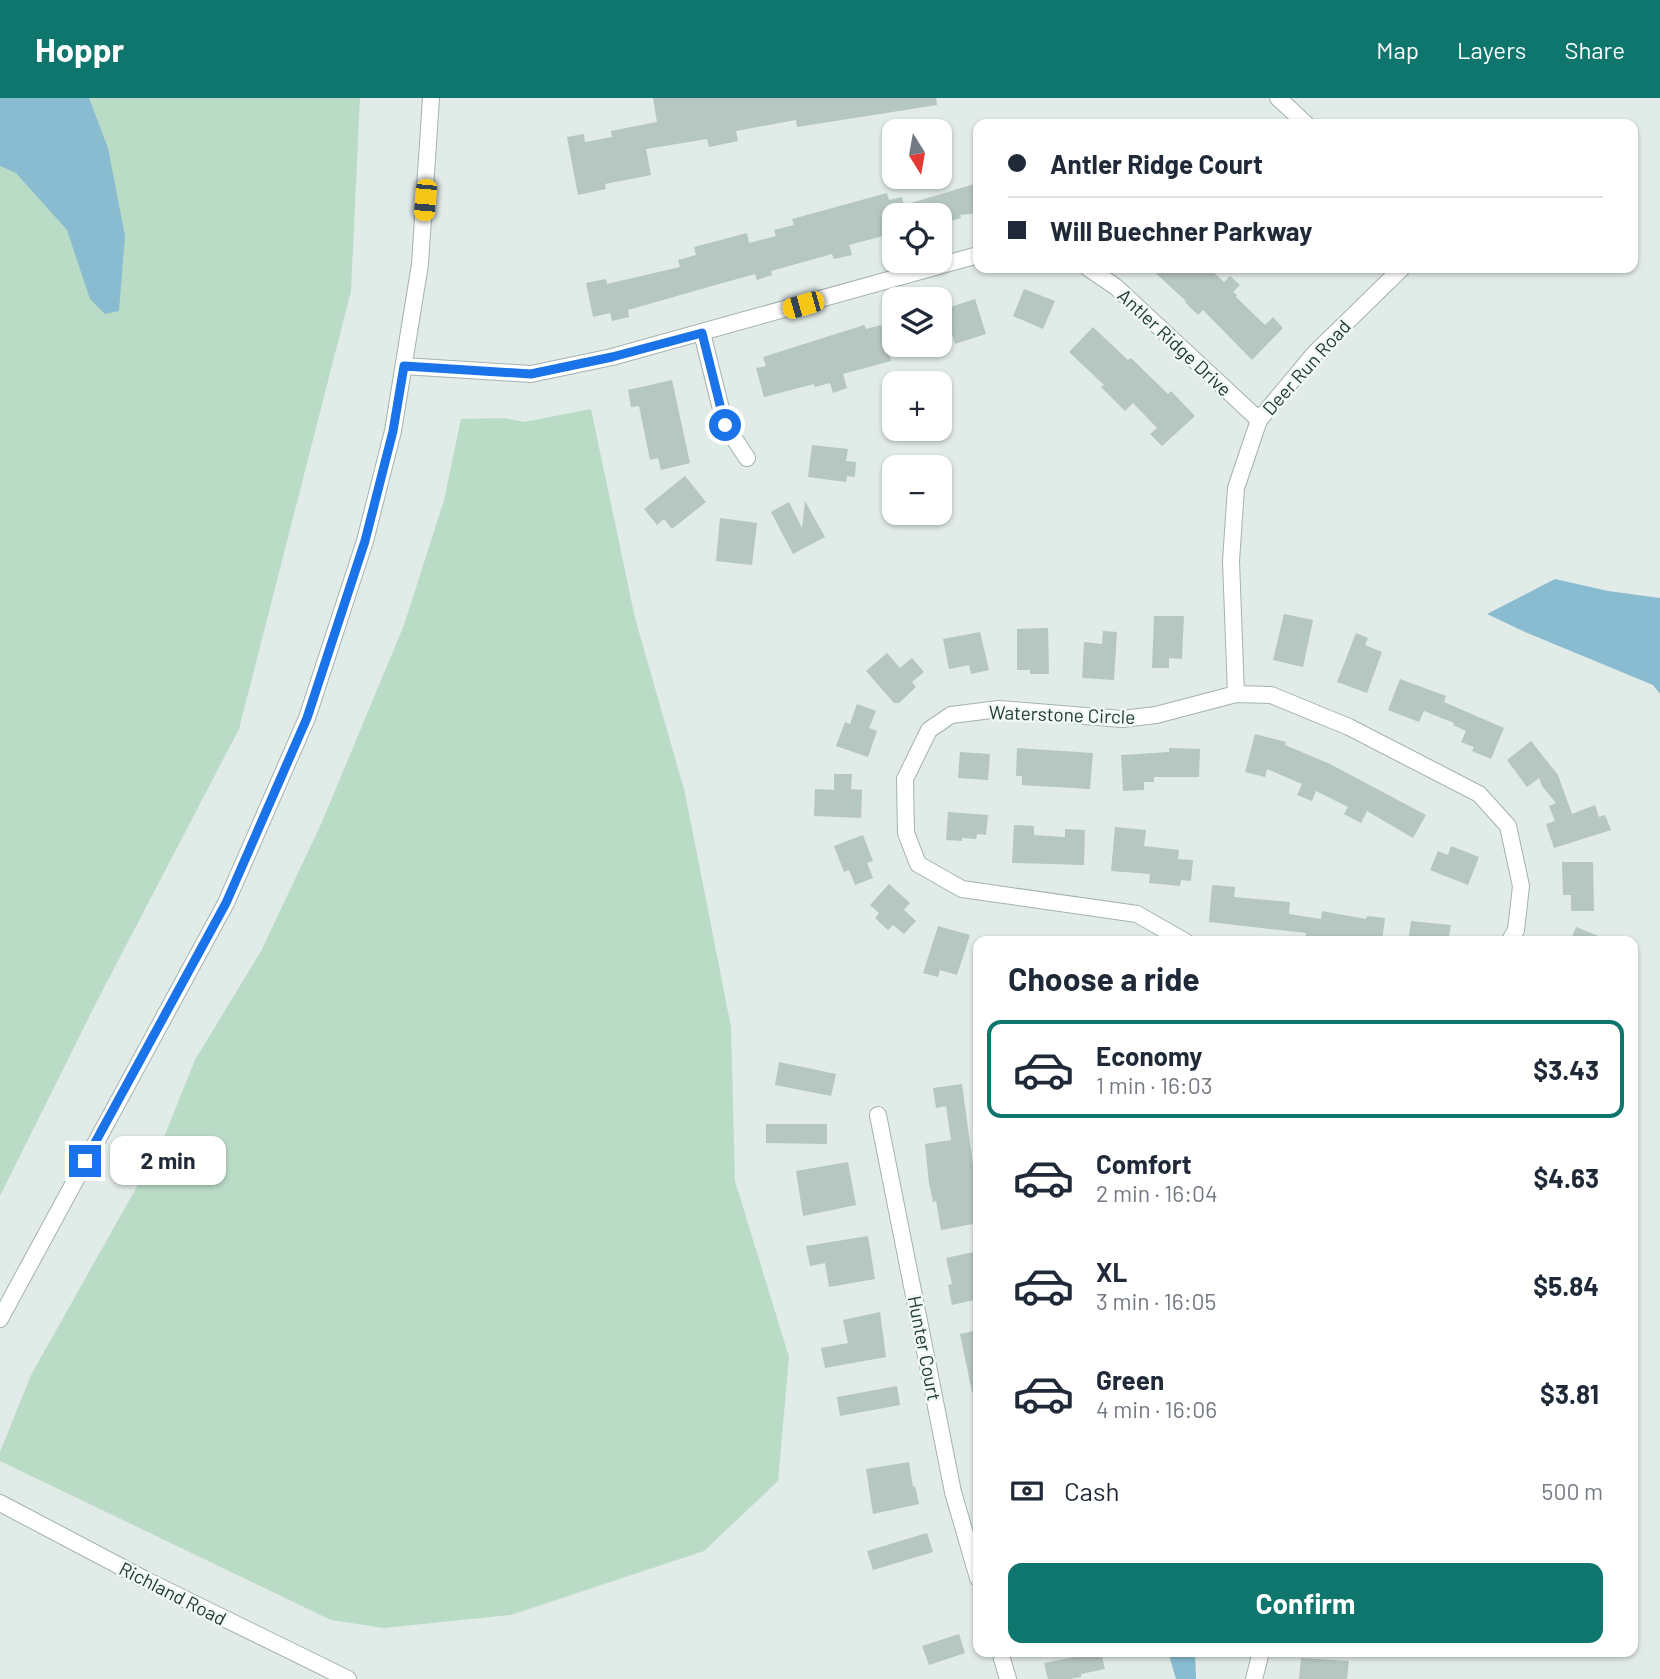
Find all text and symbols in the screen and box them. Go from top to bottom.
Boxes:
text: Hoppr [35,29,124,69]
text: Map [1376,35,1419,64]
text: Layers [1457,35,1526,64]
text: Share [1564,35,1625,64]
north arrow [882,119,952,189]
map controls [882,119,952,525]
text: Antler Ridge Court [1050,148,1263,179]
car [413,178,438,222]
button: locate [882,203,952,273]
text: Will Buechner Parkway [1050,215,1312,246]
street label: Antler Ridge Drive [1113,283,1237,401]
button: layers [882,287,952,357]
car [780,289,827,321]
street label: Deer Run Road [1257,315,1355,419]
button: + [882,371,952,441]
route start [709,409,741,441]
button: − [882,455,952,525]
street label: Waterstone Circle [988,700,1136,728]
text: Choose a ride [1008,959,1200,997]
icon: car [1012,1038,1075,1101]
text: Economy [1096,1040,1202,1071]
text: $3.43 [1533,1054,1599,1085]
text: 1 min · 16:03 [1096,1071,1213,1099]
callout: 2 min [110,1136,225,1186]
route end [69,1145,101,1177]
text: 2 min [140,1146,196,1174]
icon: car [1012,1146,1075,1209]
text: Comfort [1096,1148,1192,1179]
text: $4.63 [1533,1162,1599,1193]
text: 2 min · 16:04 [1096,1179,1218,1207]
icon: car [1012,1254,1075,1317]
text: XL [1096,1256,1127,1287]
text: $5.84 [1533,1270,1599,1301]
text: 3 min · 16:05 [1096,1287,1216,1315]
street label: Hunter Court [904,1294,946,1402]
icon: car [1012,1362,1075,1425]
text: Green [1096,1364,1164,1395]
text: $3.81 [1540,1378,1599,1409]
text: 4 min · 16:06 [1096,1395,1217,1423]
icon: cash [1008,1472,1046,1510]
text: Cash [1064,1475,1119,1506]
text: 500 m [1542,1477,1603,1505]
street label: Richland Road [116,1556,230,1630]
button: Confirm [1008,1563,1603,1643]

